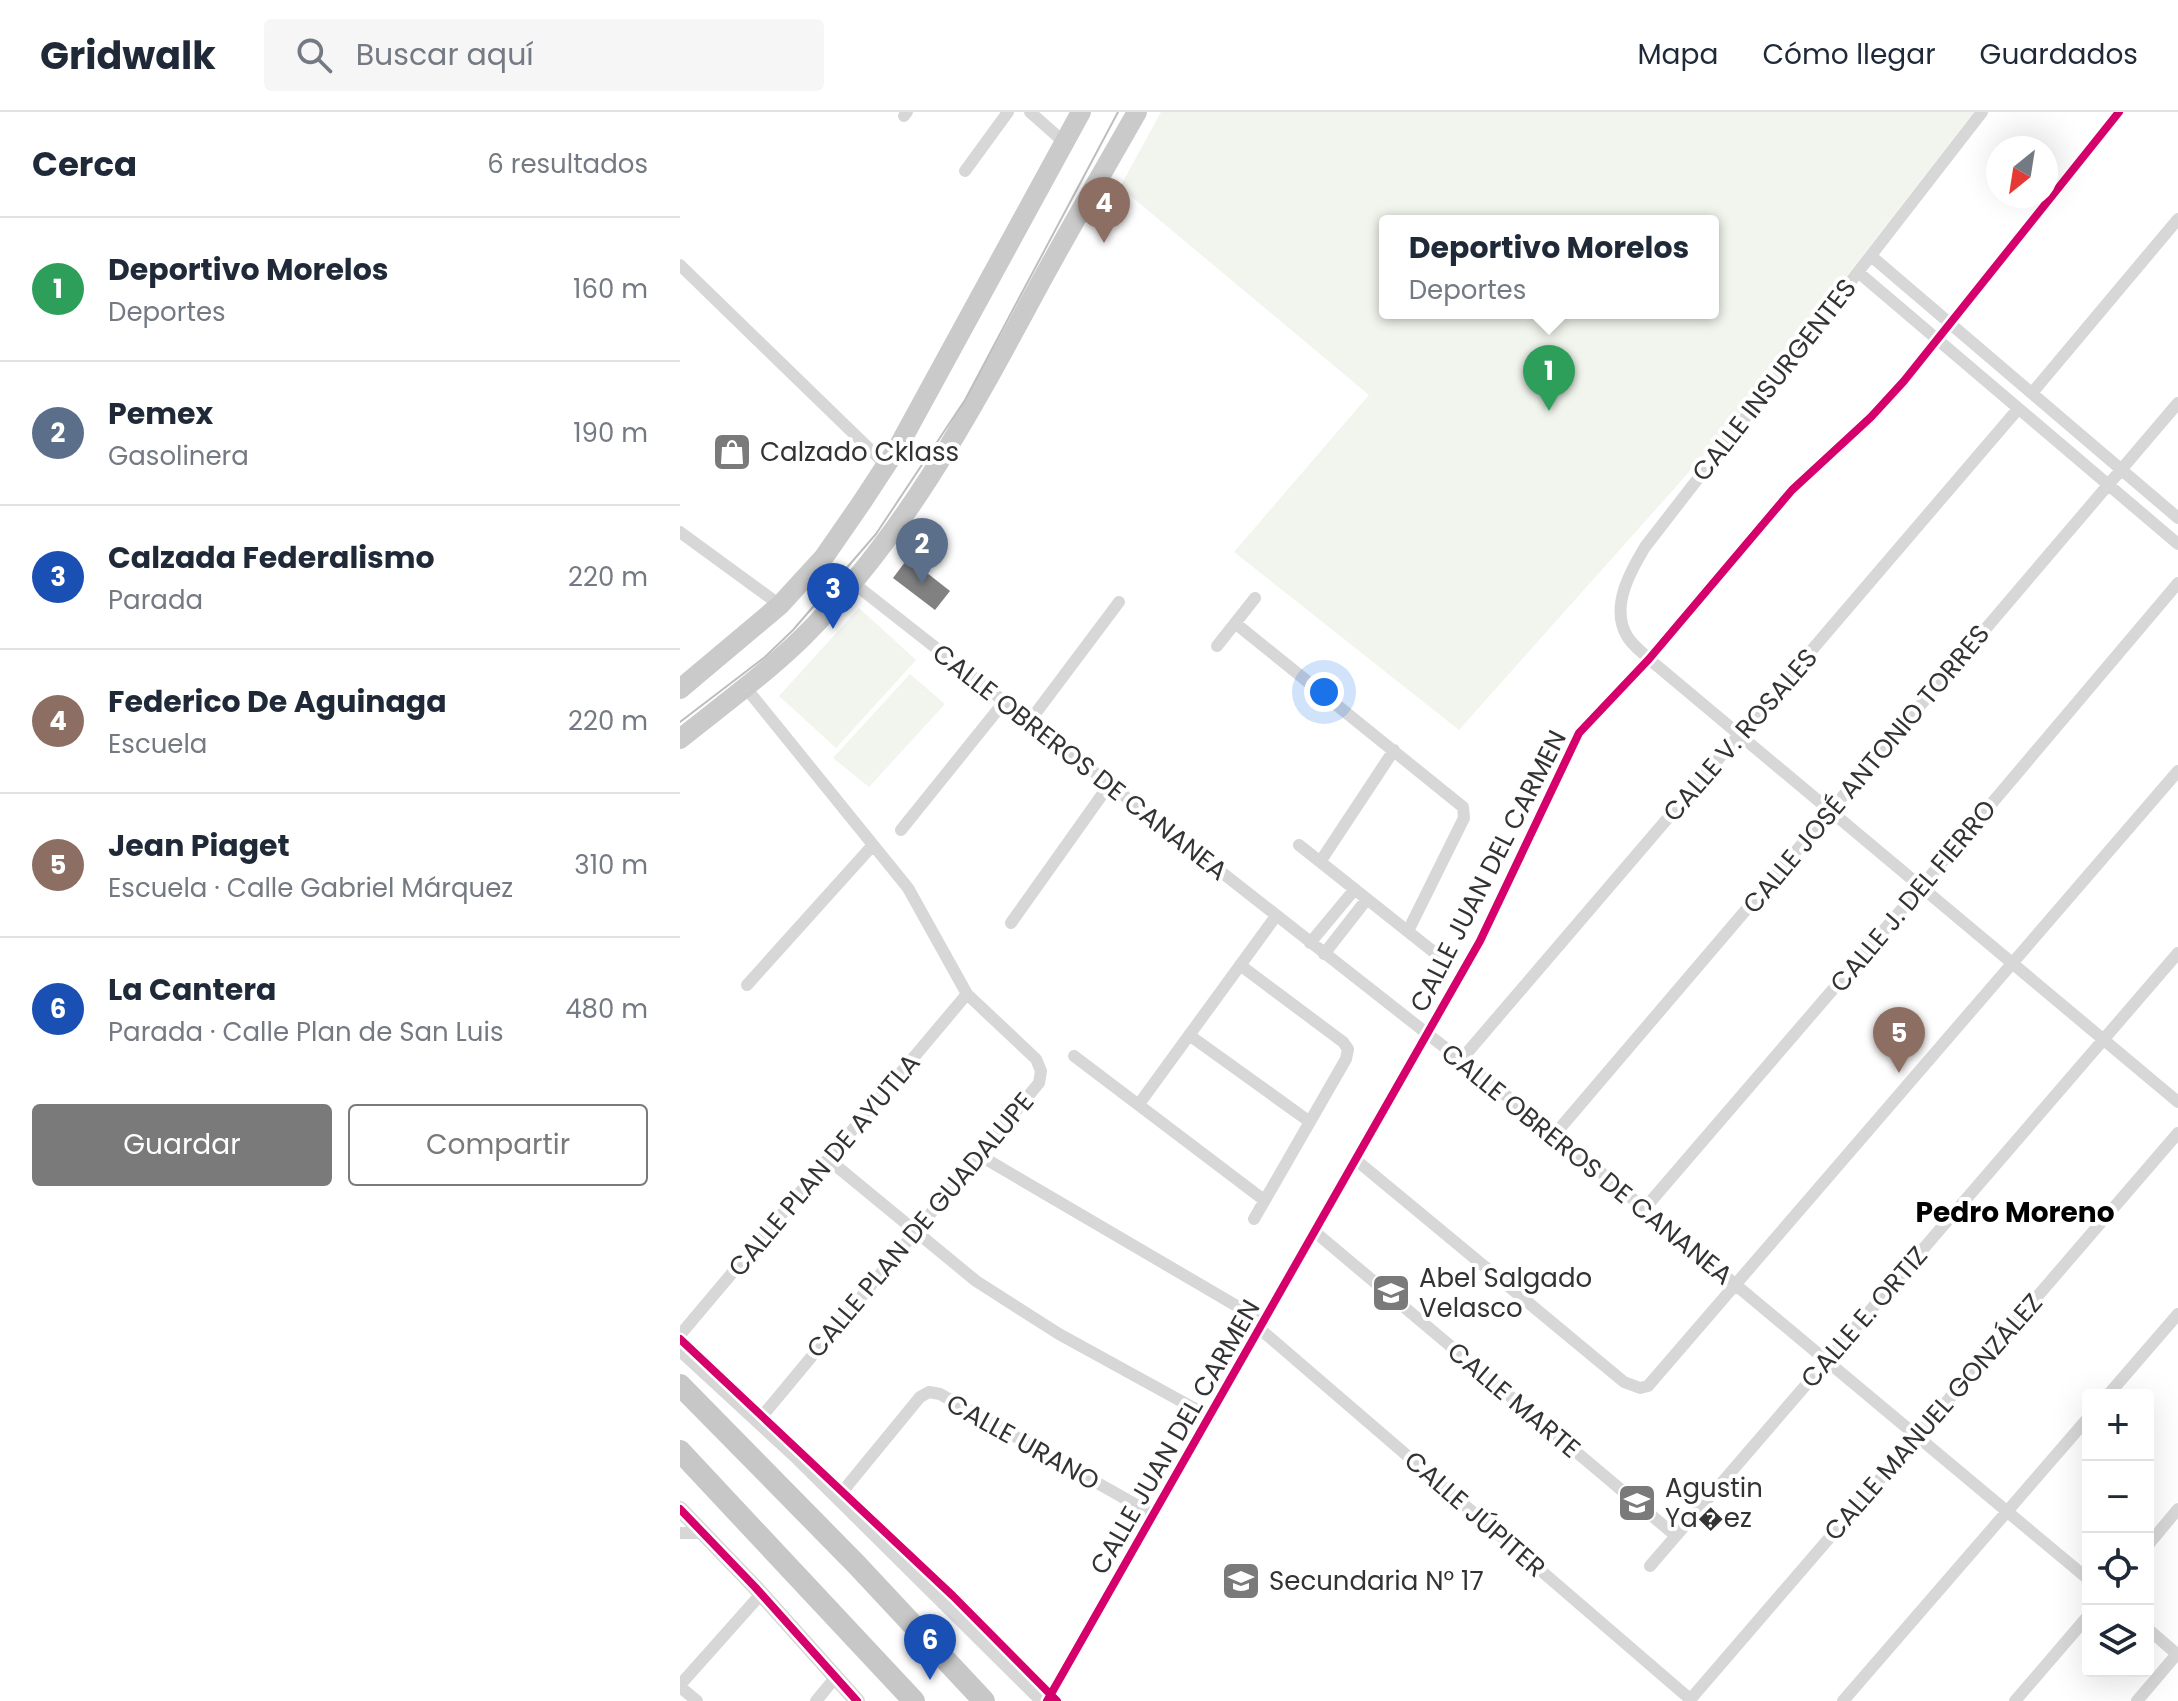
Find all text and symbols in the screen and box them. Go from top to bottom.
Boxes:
search box [264,19,824,91]
text: Gridwalk [40,29,216,82]
icon: search [292,33,336,77]
text: Buscar aquí [356,33,534,76]
text: Mapa [1637,35,1718,74]
text: Cómo llegar [1762,35,1936,74]
text: Guardados [1980,35,2138,74]
north arrow [1986,136,2058,208]
text: Cerca [32,140,137,188]
text: 6 resultados [487,146,648,182]
pin: 4 [1078,177,1130,243]
popup [1379,215,1719,319]
text: Deportivo Morelos [1409,226,1689,269]
text: Deportivo Morelos [108,248,389,291]
text: 1 [53,271,63,307]
text: 160 m [573,271,648,307]
street label: CALLE INSURGENTES [1683,271,1865,489]
text: Deportes [1409,272,1526,308]
text: Deportes [108,294,226,330]
pin: 1 [1523,345,1575,411]
text: Pemex [108,392,213,435]
text: 2 [51,415,65,451]
text: 190 m [573,415,648,451]
shop icon: Calzado Cklass [711,431,753,473]
place label: Calzado Cklass [760,434,959,470]
text: Gasolinera [108,438,249,474]
pin: 2 [896,518,948,584]
text: Calzada Federalismo [108,536,435,579]
text: 3 [50,559,66,595]
text: 220 m [568,559,648,595]
pin: 3 [807,563,859,629]
text: Parada [108,582,203,618]
street label: CALLE JOSÉ ANTONIO TORRES [1734,617,1998,921]
street label: CALLE OBREROS DE CANANEA [925,635,1235,889]
street label: CALLE V. ROSALES [1655,640,1825,830]
your location [1304,672,1344,712]
text: Federico De Aguinaga [108,680,447,723]
text: 4 [49,703,67,739]
text: 220 m [568,703,648,739]
street label: CALLE JUAN DEL CARMEN [1401,724,1575,1018]
text: Escuela [108,726,207,762]
street label: CALLE J. DEL FIERRO [1822,792,2004,1000]
text: Jean Piaget [108,824,290,867]
text: 5 [50,847,66,883]
text: 310 m [574,847,648,883]
text: Escuela · Calle Gabriel Márquez [108,870,513,906]
text: La Cantera [108,968,276,1011]
text: 6 [50,991,66,1027]
text: 480 m [565,991,648,1027]
pin: 5 [1873,1007,1925,1073]
text: Parada · Calle Plan de San Luis [108,1014,503,1050]
street label: CALLE OBREROS DE CANANEA [1434,1035,1740,1293]
street label: CALLE PLAN DE AYUTLA [720,1046,928,1284]
street label: CALLE PLAN DE GUADALUPE [798,1085,1042,1365]
button: Guardar [32,1104,332,1186]
button: Compartir [348,1104,648,1186]
district label: Pedro Moreno [1916,1193,2115,1232]
street label: CALLE E. ORTIZ [1792,1238,1936,1396]
place label: Abel Salgado Velasco [1419,1260,1592,1326]
school or university icon: Abel Salgado Velasco [1370,1272,1412,1314]
street label: CALLE MANUEL GONZÁLEZ [1816,1286,2050,1548]
street label: CALLE JUAN DEL CARMEN [1081,1293,1269,1581]
street label: CALLE MARTE [1440,1334,1588,1466]
street label: CALLE URANO [940,1385,1106,1499]
map controls [2082,1389,2154,1677]
button: + [2082,1389,2154,1461]
street label: CALLE JÚPITER [1397,1443,1553,1585]
button: − [2082,1461,2154,1533]
place label: Agustin Ya�ez [1665,1470,1763,1536]
school or university icon: Agustin Ya�ez [1616,1482,1658,1524]
button: locate [2082,1533,2154,1605]
school or university icon: Secundaria N° 17 [1220,1560,1262,1602]
place label: Secundaria N° 17 [1269,1563,1484,1599]
button: layers [2082,1605,2154,1677]
pin: 6 [904,1614,956,1680]

